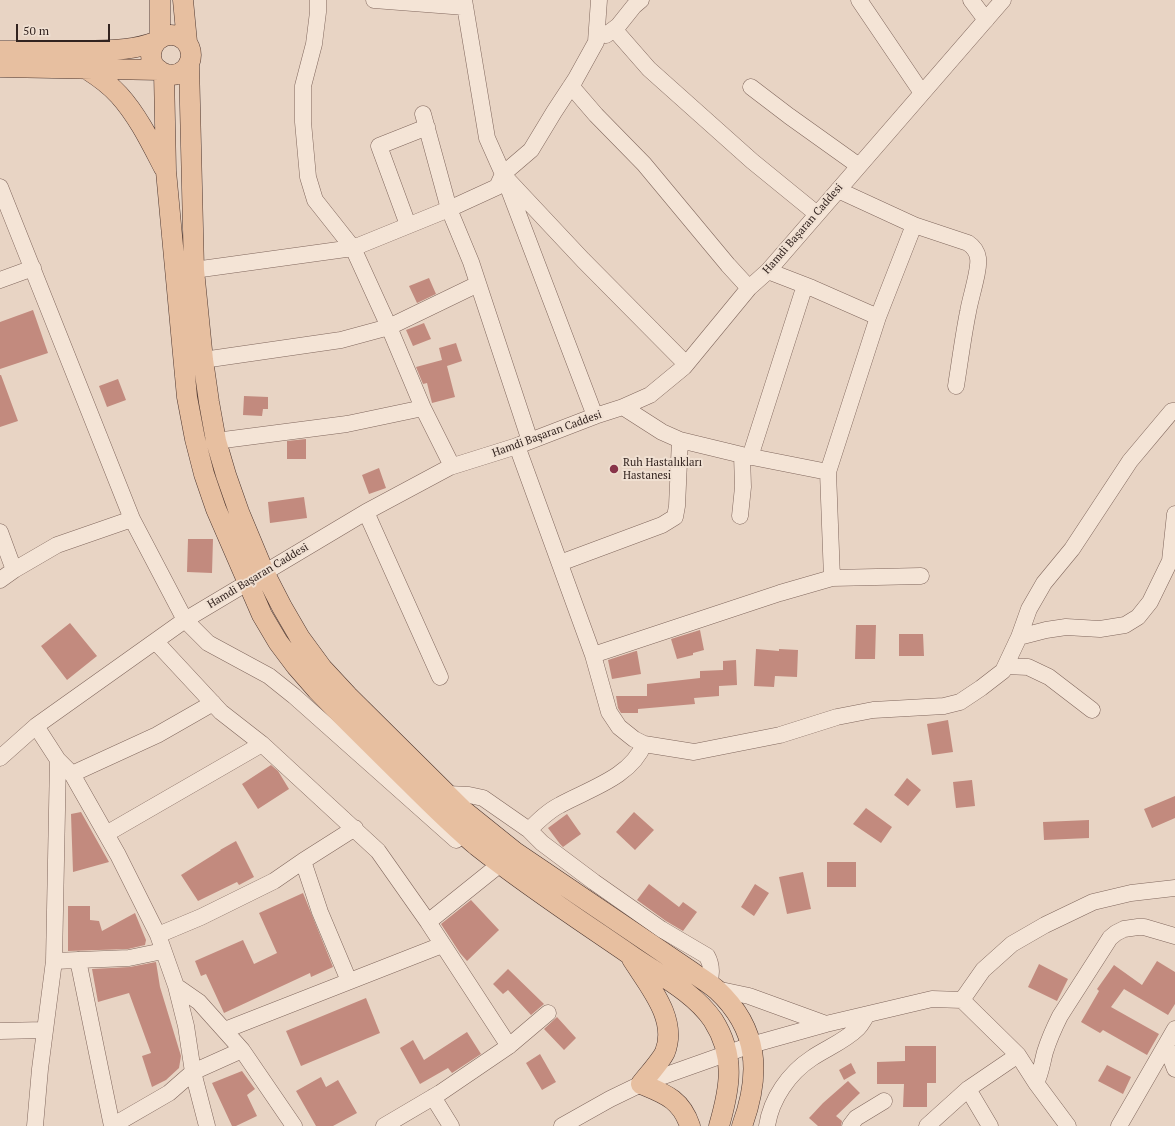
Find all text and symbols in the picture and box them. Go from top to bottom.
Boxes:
scale bar [18,16,112,42]
text: 50 m [23,23,49,38]
street label: Hamdi Başaran Caddesi [760,181,846,277]
street label: Hamdi Başaran Caddesi [491,408,603,460]
place label: Ruh Hastalıkları Hastanesi [623,456,702,482]
marker: Ruh Hastalıkları Hastanesi [608,463,620,475]
street label: Hamdi Başaran Caddesi [205,541,311,611]

